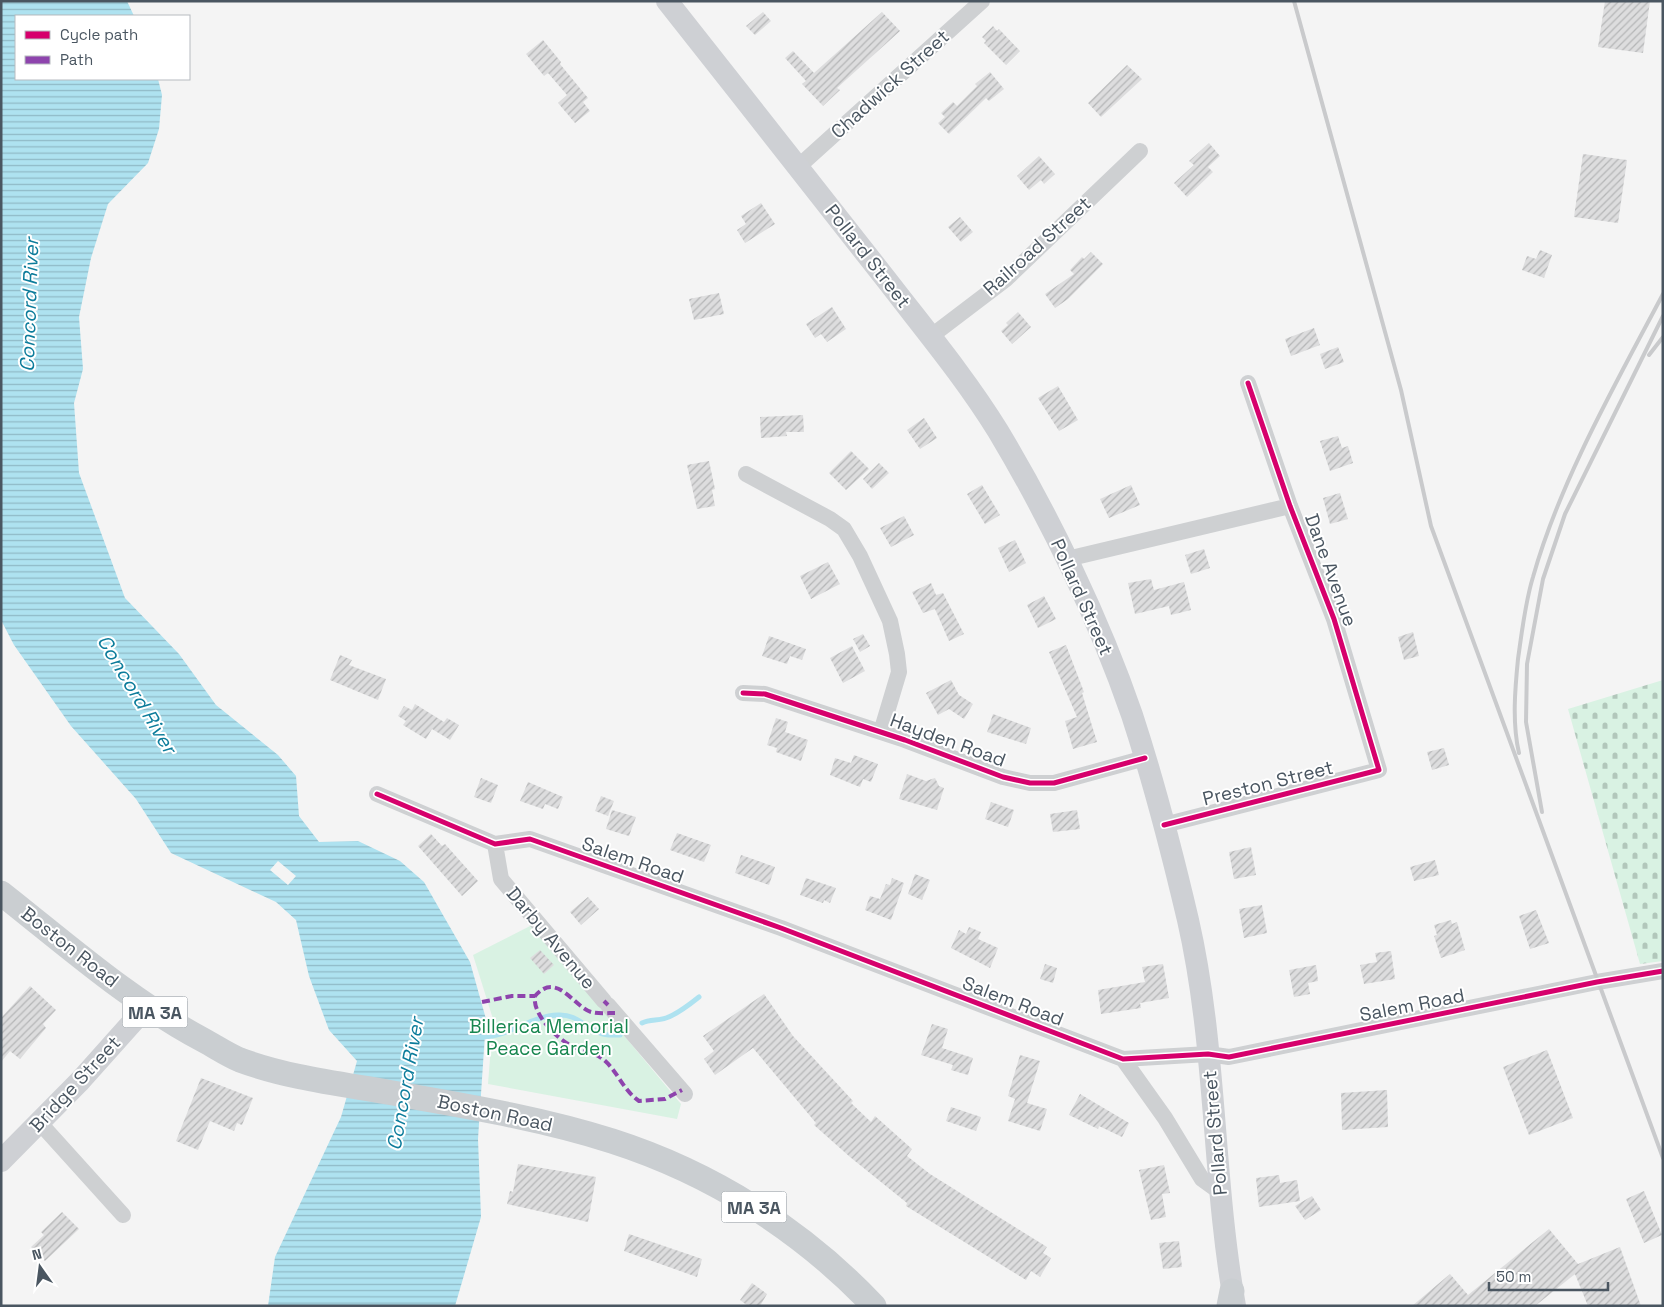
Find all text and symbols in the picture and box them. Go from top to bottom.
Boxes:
legend [15,15,190,80]
street label: Chadwick Street [825,24,955,144]
text: Cycle path [60,25,138,44]
text: Path [60,50,93,69]
street label: Railroad Street [978,191,1096,301]
street label: Pollard Street [820,199,916,313]
water label: Concord River [14,235,44,373]
street label: Dane Avenue [1299,510,1363,630]
street label: Pollard Street [1045,535,1119,659]
water label: Concord River [91,630,184,760]
street label: Hayden Road [887,707,1009,773]
street label: Preston Street [1200,755,1336,811]
street label: Salem Road [579,831,687,889]
street label: Darby Avenue [501,882,601,994]
street label: Boston Road [16,901,124,993]
street label: Salem Road [959,970,1067,1032]
street label: Salem Road [1357,983,1467,1027]
road number: MA 3A [122,996,188,1028]
water label: Concord River [381,1013,430,1152]
park label: Billerica Memorial Peace Garden [469,1014,629,1061]
street label: Bridge Street [24,1030,126,1138]
street label: Pollard Street [1197,1070,1233,1196]
street label: Boston Road [435,1089,555,1137]
road number: MA 3A [722,1192,786,1222]
north arrow [15,1242,65,1292]
text: N [30,1245,44,1264]
scale bar [1489,1260,1608,1292]
text: 50 m [1496,1267,1531,1286]

